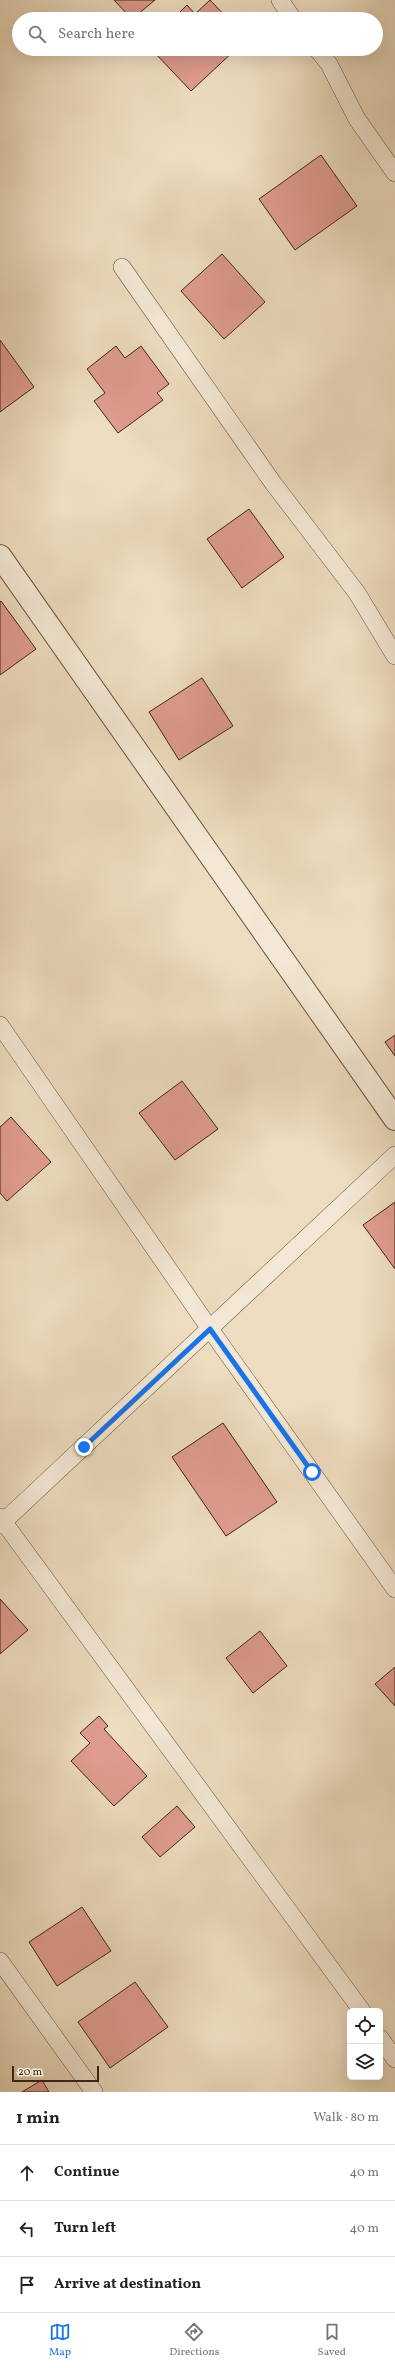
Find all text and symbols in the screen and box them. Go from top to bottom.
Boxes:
search box [12,12,383,56]
icon: search [26,23,48,45]
text: Search here [58,24,135,45]
route end [75,1438,93,1456]
route start [303,1463,321,1481]
map controls [347,2008,383,2080]
button: locate [347,2008,383,2044]
button: layers [347,2044,383,2080]
scale bar [12,2064,99,2083]
text: 20 m [18,2065,42,2080]
text: 1 min [16,2107,60,2130]
text: Walk · 80 m [313,2109,379,2127]
icon: ahead [16,2162,38,2184]
text: Continue [54,2162,119,2183]
text: 40 m [350,2164,379,2182]
icon: left [16,2218,38,2240]
text: Turn left [54,2218,116,2239]
text: 40 m [350,2220,379,2238]
icon: arrive [16,2274,38,2296]
text: Arrive at destination [54,2274,201,2295]
tab: Map [49,2321,71,2360]
tab: Directions [169,2321,220,2360]
tab: Saved [318,2321,346,2360]

